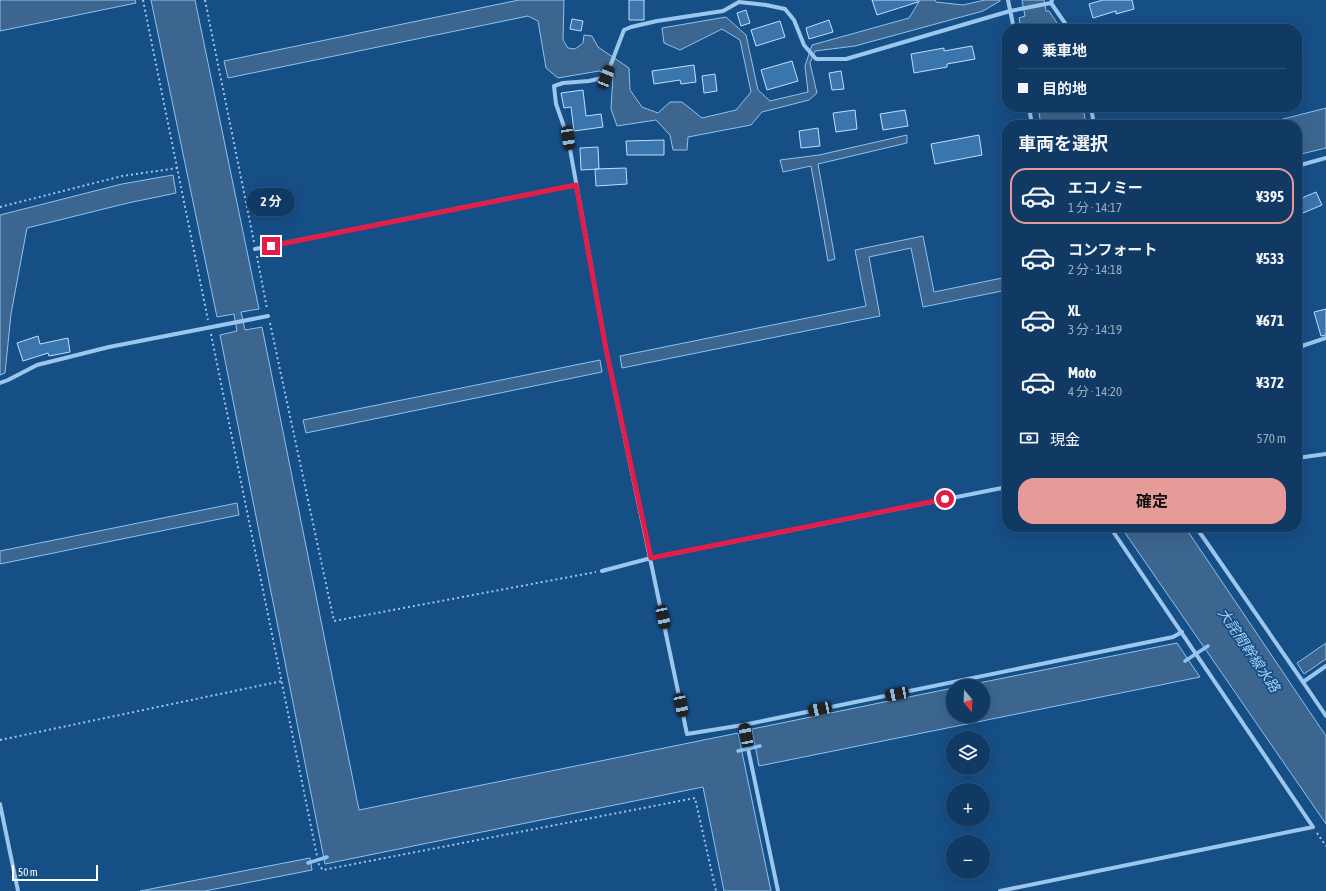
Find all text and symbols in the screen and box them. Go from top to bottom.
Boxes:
text: 乗車地 [1042,42,1087,59]
car [596,64,616,90]
text: 目的地 [1042,80,1087,97]
car [560,125,576,151]
text: 車両を選択 [1018,133,1108,154]
icon: car [1020,178,1056,214]
text: エコノミー [1068,179,1143,196]
callout: 2 分 [247,188,295,216]
text: ¥395 [1256,188,1284,205]
text: 2 分 [261,194,281,209]
text: 1 分 · 14:17 [1068,200,1122,215]
route end [262,237,280,255]
icon: car [1020,240,1056,276]
text: コンフォート [1068,241,1158,258]
text: ¥533 [1256,250,1284,267]
text: 2 分 · 14:18 [1068,262,1122,277]
icon: car [1020,302,1056,338]
text: XL [1068,302,1081,319]
text: ¥671 [1256,312,1284,329]
text: 3 分 · 14:19 [1068,322,1122,337]
icon: car [1020,364,1056,400]
text: Moto [1068,364,1096,381]
text: ¥372 [1256,374,1284,391]
text: 4 分 · 14:20 [1068,384,1122,399]
icon: cash [1018,427,1040,449]
text: 現金 [1050,431,1080,448]
text: 570 m [1257,431,1286,446]
button: 確定 [1018,478,1286,524]
route start [936,490,954,508]
car [655,604,671,630]
water label: 大詫間幹線水路 [1215,605,1284,696]
north arrow [946,679,990,723]
map controls [946,679,990,879]
car [884,686,910,702]
car [673,692,689,718]
car [807,701,833,717]
car [738,722,754,748]
button: layers [946,731,990,775]
button: + [946,783,990,827]
button: − [946,835,990,879]
scale bar [12,863,98,882]
text: 50 m [18,866,38,878]

